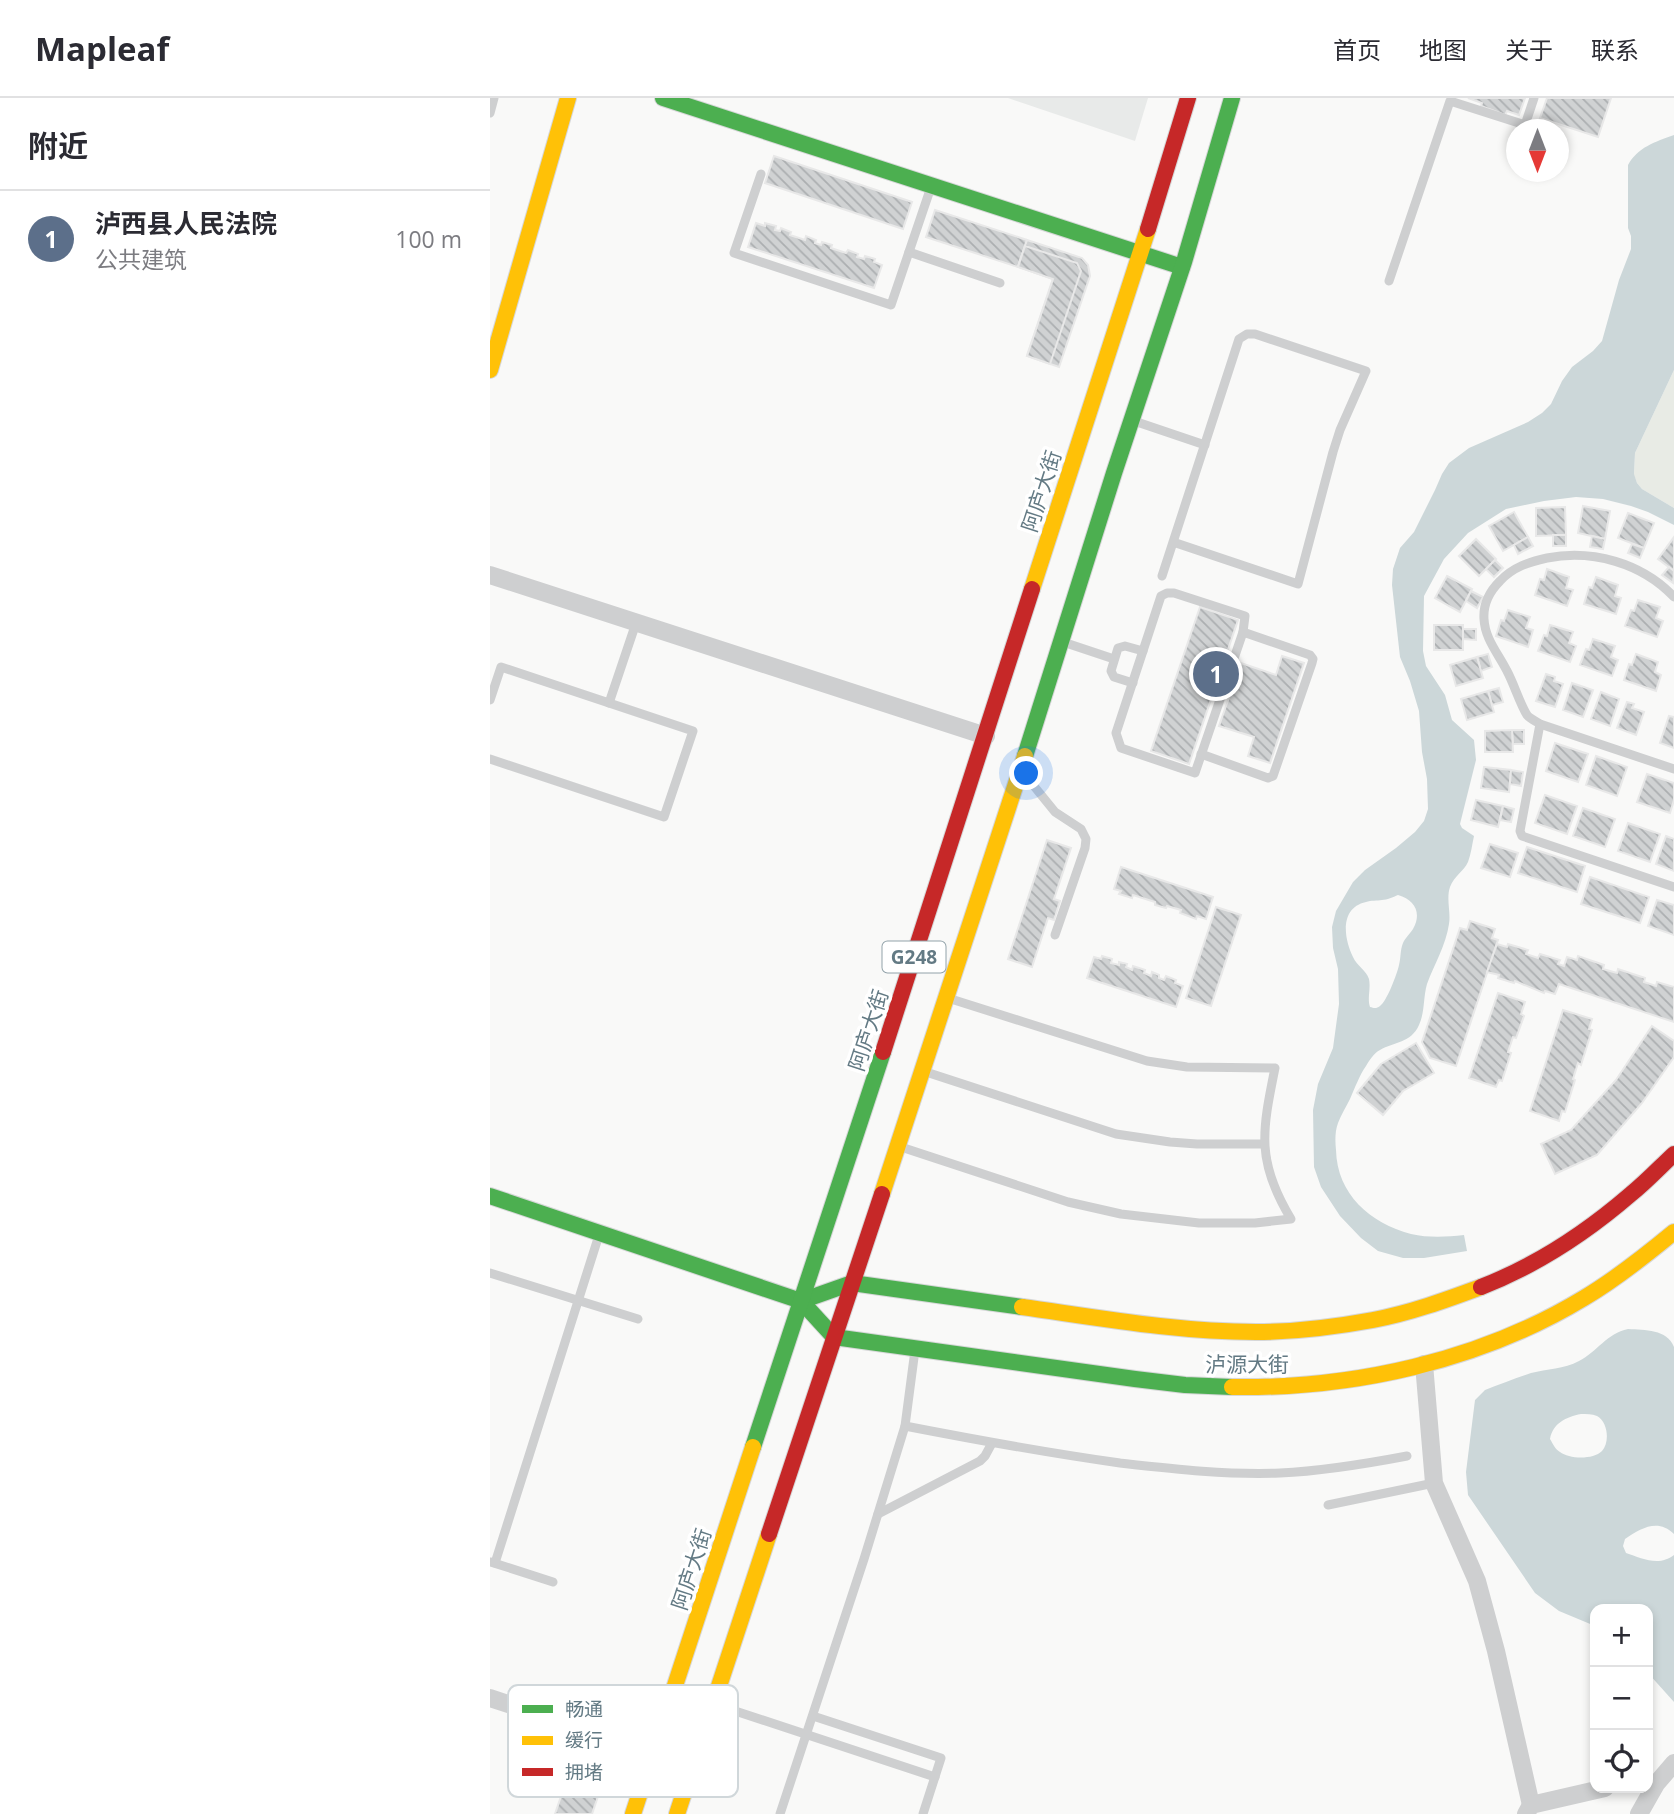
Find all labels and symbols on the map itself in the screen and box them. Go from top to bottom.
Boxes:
north arrow [1506,119,1569,182]
street label: 阿庐大街 [1015,447,1067,535]
pin: 1 [1193,648,1239,700]
your location [1009,756,1043,790]
road number: G248 [882,942,946,972]
street label: 阿庐大街 [842,986,894,1074]
street label: 泸源大街 [1205,1350,1289,1378]
street label: 阿庐大街 [665,1525,717,1613]
legend [508,1685,738,1797]
text: 畅通 [565,1696,603,1722]
text: 缓行 [565,1727,603,1753]
text: 拥堵 [565,1759,603,1785]

